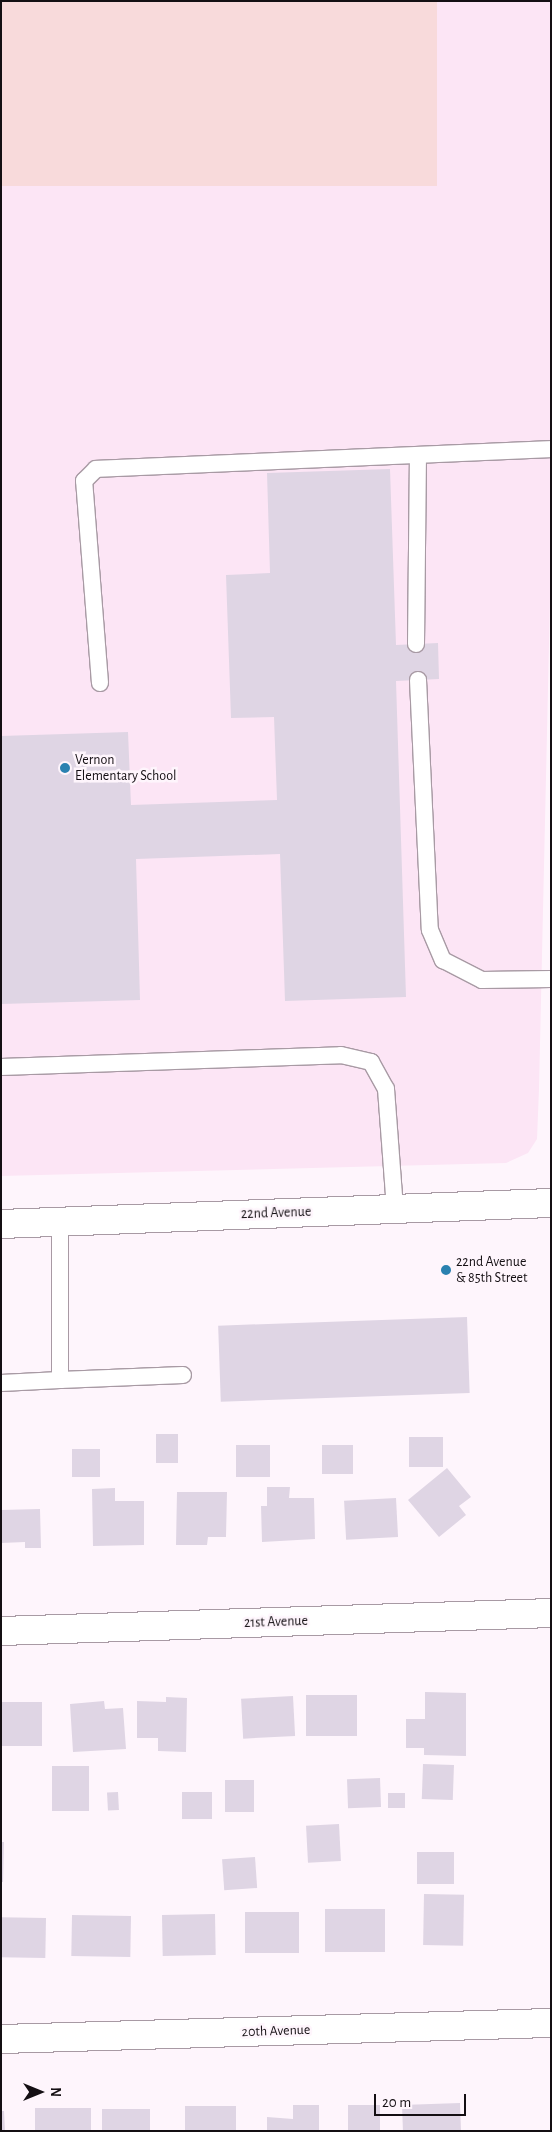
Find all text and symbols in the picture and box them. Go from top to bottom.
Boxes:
place label: Vernon Elementary School [75,752,176,784]
marker: Vernon Elementary School [59,762,71,774]
street label: 22nd Avenue [241,1203,311,1223]
place label: 22nd Avenue & 85th Street [456,1254,528,1286]
marker: 22nd Avenue & 85th Street [440,1264,452,1276]
street label: 21st Avenue [244,1612,308,1632]
street label: 20th Avenue [241,2021,311,2041]
north arrow [15,2067,65,2117]
scale bar [377,2084,470,2116]
text: N [48,2087,62,2097]
text: 20 m [382,2095,411,2110]

